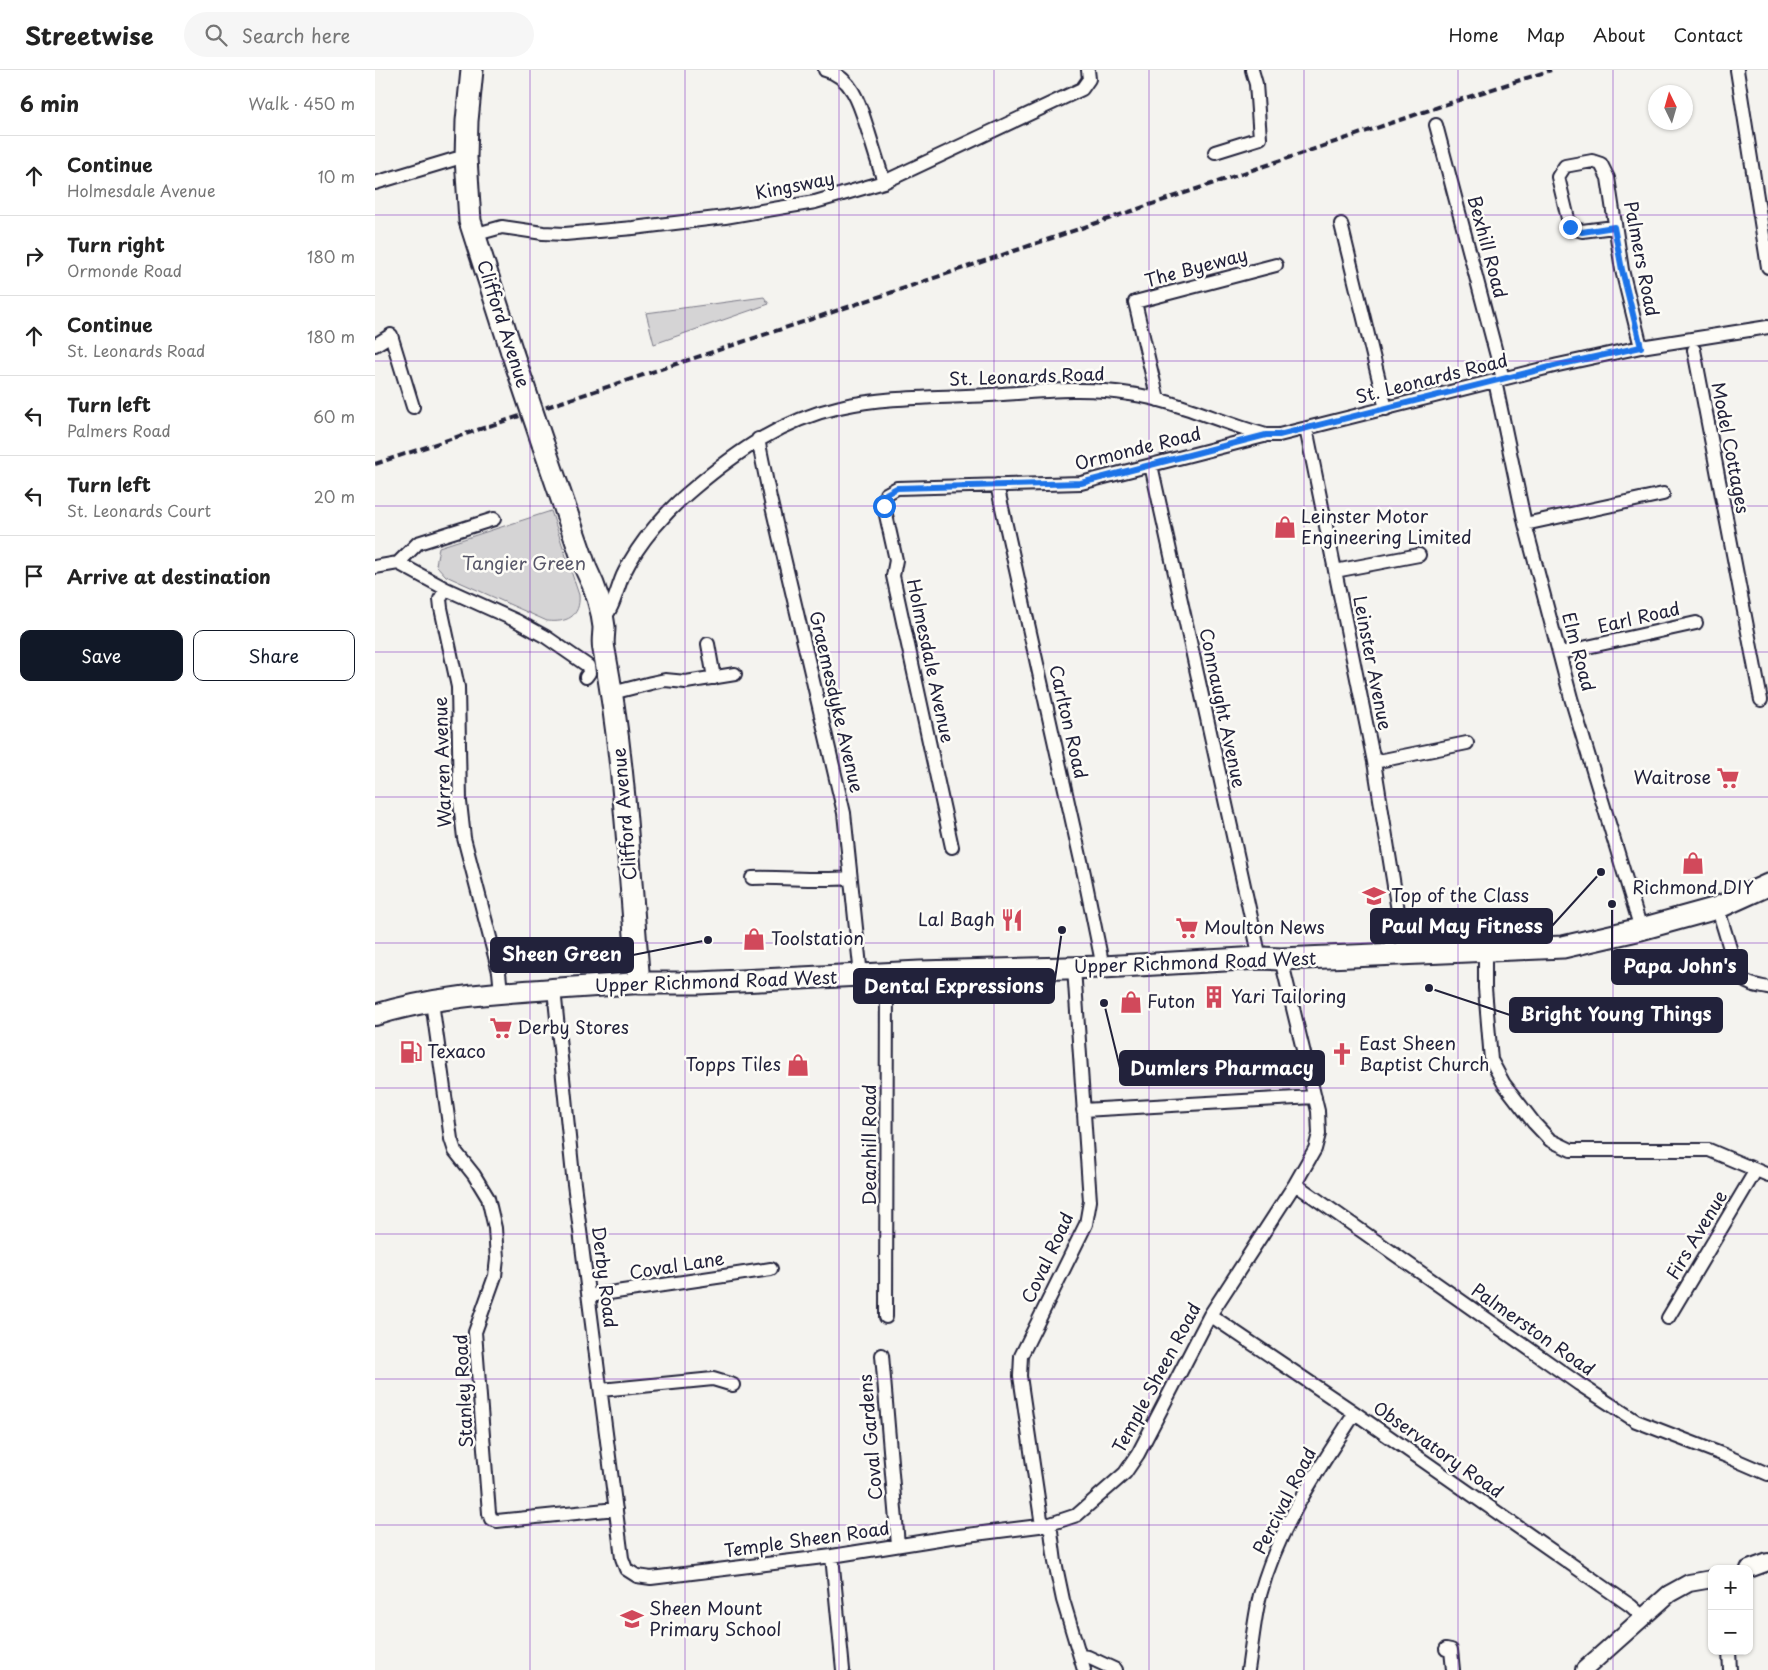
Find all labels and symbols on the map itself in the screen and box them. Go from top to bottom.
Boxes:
north arrow [1648,85,1693,130]
street label: Kingsway [753,164,837,205]
street label: Bexhill Road [1462,192,1515,301]
street label: Palmers Road [1618,199,1667,319]
route end [1559,216,1582,239]
street label: The Byeway [1141,240,1250,293]
street label: Clifford Avenue [471,256,538,391]
street label: St. Leonards Road [1353,346,1510,409]
street label: St. Leonards Road [949,359,1105,392]
street label: Model Cottages [1705,380,1757,516]
street label: Ormonde Road [1072,419,1204,476]
route start [873,495,896,518]
place label: Leinster Motor Engineering Limited [1301,502,1472,550]
shop icon: Leinster Motor Engineering Limited [1272,514,1298,540]
park label: Tangier Green [462,549,586,576]
street label: Holmesdale Avenue [901,576,962,745]
street label: Leinster Avenue [1347,593,1400,732]
street label: Earl Road [1595,594,1682,639]
street label: Graemesdyke Avenue [803,608,872,795]
street label: Elm Road [1556,609,1603,694]
street label: Connaught Avenue [1193,625,1254,790]
street label: Carlton Road [1043,662,1096,781]
street label: Warren Avenue [426,696,457,828]
street label: Clifford Avenue [604,746,643,882]
place label: Waitrose [1634,763,1711,790]
supermarket icon: Waitrose [1715,765,1741,791]
shop icon: Richmond DIY [1680,850,1706,876]
place label: Richmond DIY [1632,873,1754,900]
place label: Top of the Class [1391,881,1529,908]
school or university icon: Top of the Class [1361,883,1387,909]
place label: Lal Bagh [918,905,995,932]
restaurant icon: Lal Bagh [999,907,1025,933]
callout: Paul May Fitness [1371,909,1552,943]
text: Paul May Fitness [1381,911,1543,939]
place label: Moulton News [1204,913,1325,940]
supermarket icon: Moulton News [1174,915,1200,941]
place label: Toolstation [771,924,864,951]
shop icon: Toolstation [741,926,767,952]
callout: Sheen Green [491,938,633,972]
text: Sheen Green [502,939,622,967]
street label: Upper Richmond Road West [1073,944,1317,979]
callout: Papa John's [1612,950,1747,984]
text: Papa John's [1623,951,1737,979]
street label: Upper Richmond Road West [594,963,838,998]
callout: Dental Expressions [854,969,1054,1003]
text: Dental Expressions [864,971,1044,999]
place label: Yari Tailoring [1231,982,1347,1009]
building icon: Yari Tailoring [1201,984,1227,1010]
place label: Futon [1147,987,1195,1014]
shop icon: Futon [1118,989,1144,1015]
callout: Bright Young Things [1510,998,1722,1032]
text: Bright Young Things [1520,999,1712,1027]
place label: Derby Stores [517,1013,629,1040]
supermarket icon: Derby Stores [488,1015,514,1041]
place label: East Sheen Baptist Church [1359,1029,1489,1077]
place label: Texaco [427,1037,486,1064]
fuel station icon: Texaco [398,1039,424,1065]
church icon: East Sheen Baptist Church [1329,1041,1355,1067]
place label: Topps Tiles [685,1050,781,1077]
callout: Dumlers Pharmacy [1120,1051,1324,1085]
shop icon: Topps Tiles [785,1052,811,1078]
text: Dumlers Pharmacy [1130,1053,1314,1081]
street label: Deanhill Road [855,1084,882,1206]
street label: Firs Avenue [1658,1184,1733,1284]
street label: Coval Road [1014,1207,1079,1307]
street label: Derby Road [586,1224,625,1329]
street label: Coval Lane [627,1244,726,1285]
street label: Palmerston Road [1467,1276,1601,1381]
street label: Temple Sheen Road [1105,1297,1207,1457]
street label: Stanley Road [446,1334,479,1449]
street label: Coval Gardens [851,1373,888,1501]
street label: Observatory Road [1368,1394,1510,1504]
street label: Percival Road [1245,1442,1322,1558]
street label: Temple Sheen Road [722,1514,891,1563]
place label: Sheen Mount Primary School [649,1594,781,1642]
school or university icon: Sheen Mount Primary School [619,1606,645,1632]

